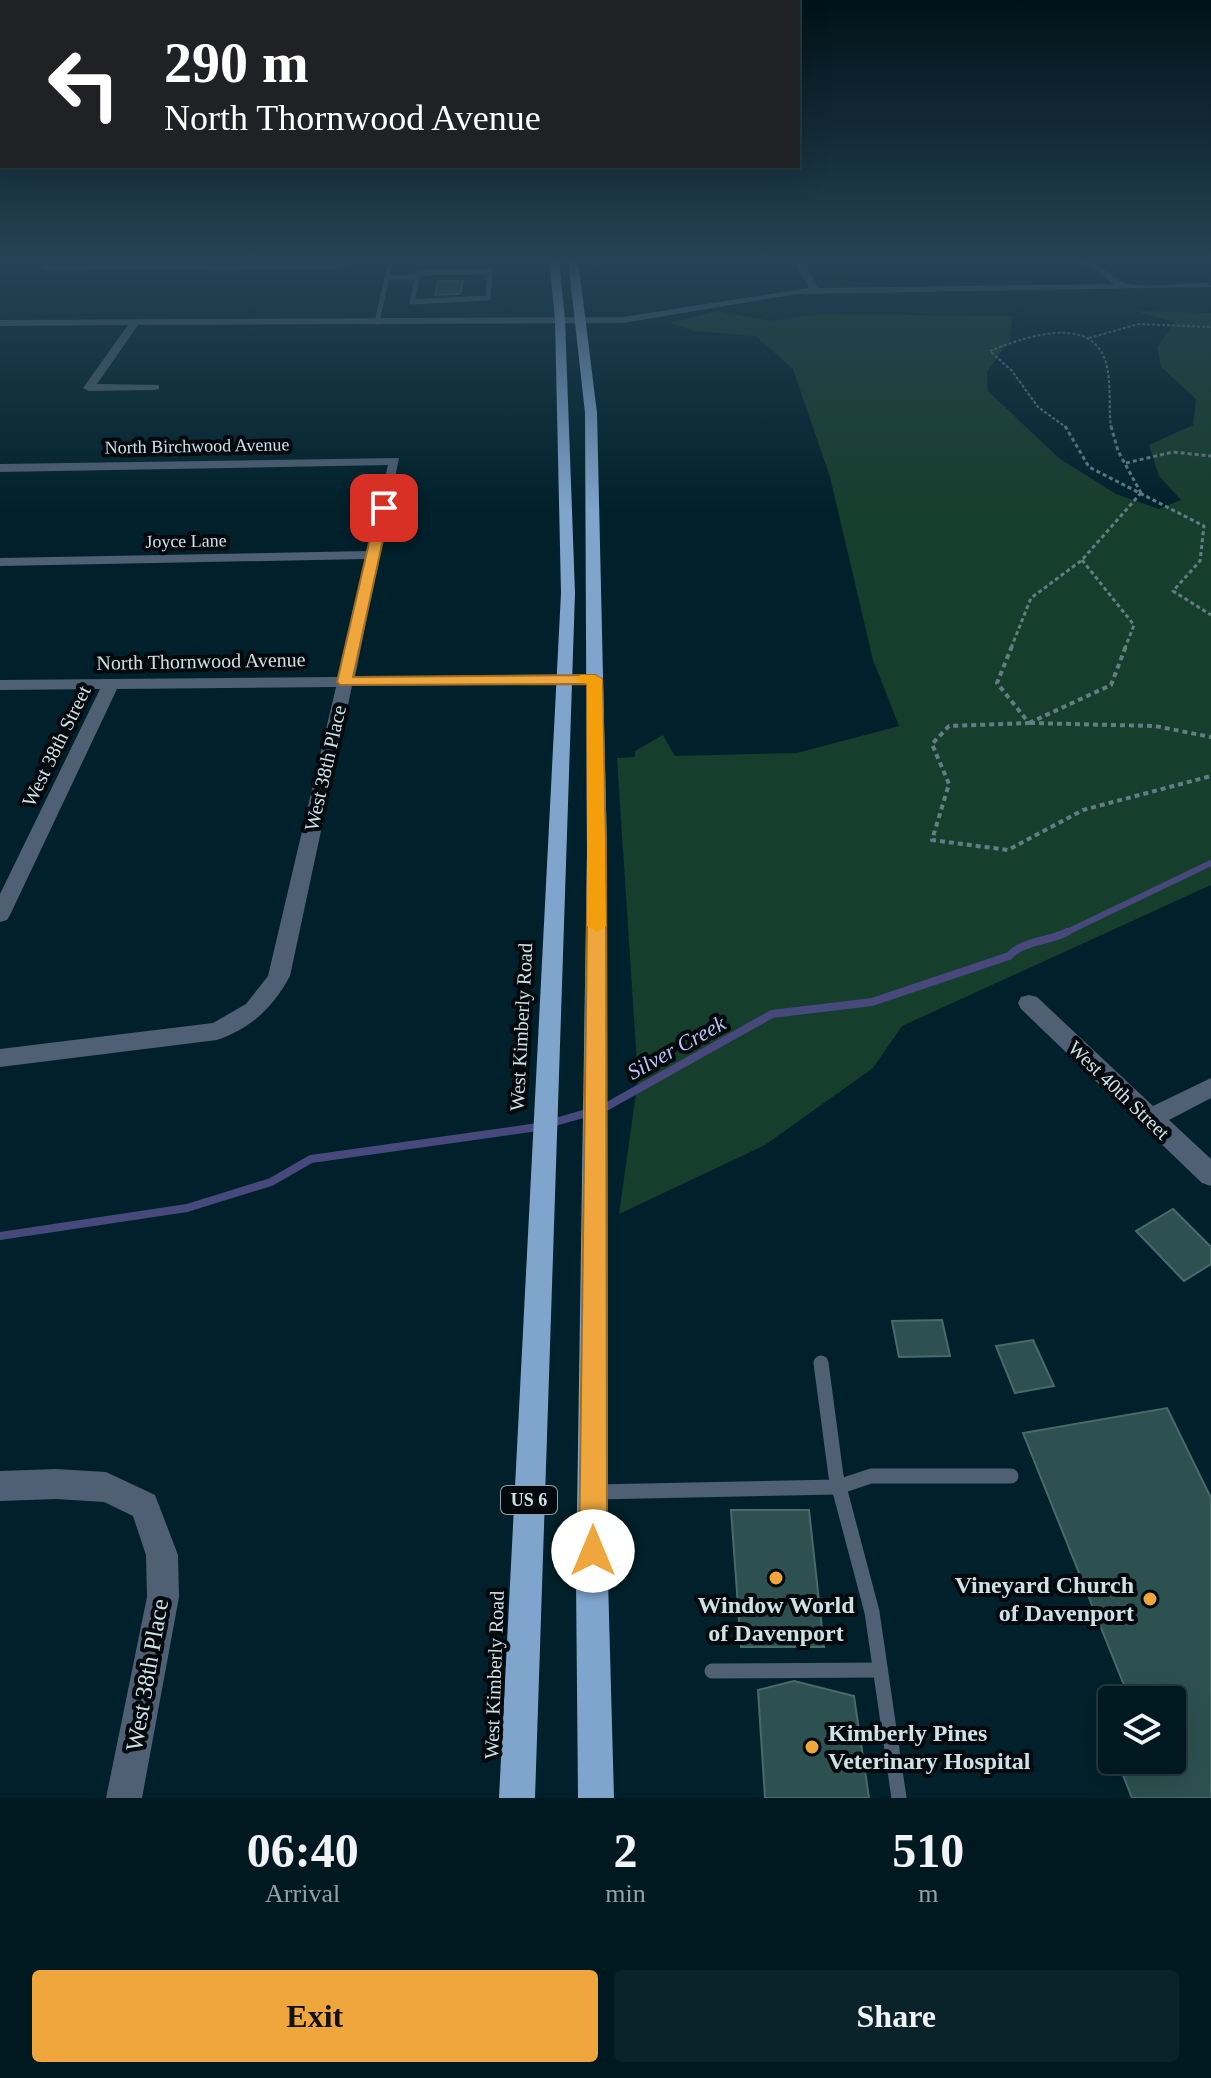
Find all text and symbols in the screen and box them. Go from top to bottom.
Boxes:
icon: left [32,32,136,136]
text: 290 m [164,32,309,94]
text: North Thornwood Avenue [164,98,541,138]
street label: North Birchwood Avenue [105,434,289,458]
pin [350,474,418,542]
icon: arrive [362,486,406,530]
street label: Joyce Lane [145,530,227,552]
street label: North Thornwood Avenue [96,648,306,674]
street label: West 38th Street [17,682,95,810]
street label: West 38th Place [300,703,350,833]
street label: West Kimberly Road [506,942,537,1112]
water label: Silver Creek [623,1010,731,1085]
street label: West 40th Street [1064,1036,1174,1144]
road number: US 6 [501,1486,557,1514]
position arrow [551,1509,635,1593]
marker: Window World of Davenport [767,1569,785,1587]
place label: Vineyard Church of Davenport [955,1572,1134,1626]
street label: West Kimberly Road [480,1590,509,1760]
marker: Vineyard Church of Davenport [1141,1590,1159,1608]
place label: Window World of Davenport [697,1592,855,1646]
street label: West 38th Place [121,1597,173,1753]
map controls [1098,1686,1186,1774]
button: layers [1098,1686,1186,1774]
place label: Kimberly Pines Veterinary Hospital [828,1720,1031,1774]
marker: Kimberly Pines Veterinary Hospital [803,1738,821,1756]
text: 06:40 [247,1824,359,1877]
text: 2 [613,1824,637,1877]
text: 510 [892,1824,964,1877]
text: Arrival [265,1879,340,1908]
text: min [605,1879,646,1908]
text: m [918,1879,938,1908]
button: Exit [32,1970,598,2062]
button: Share [614,1970,1179,2062]

